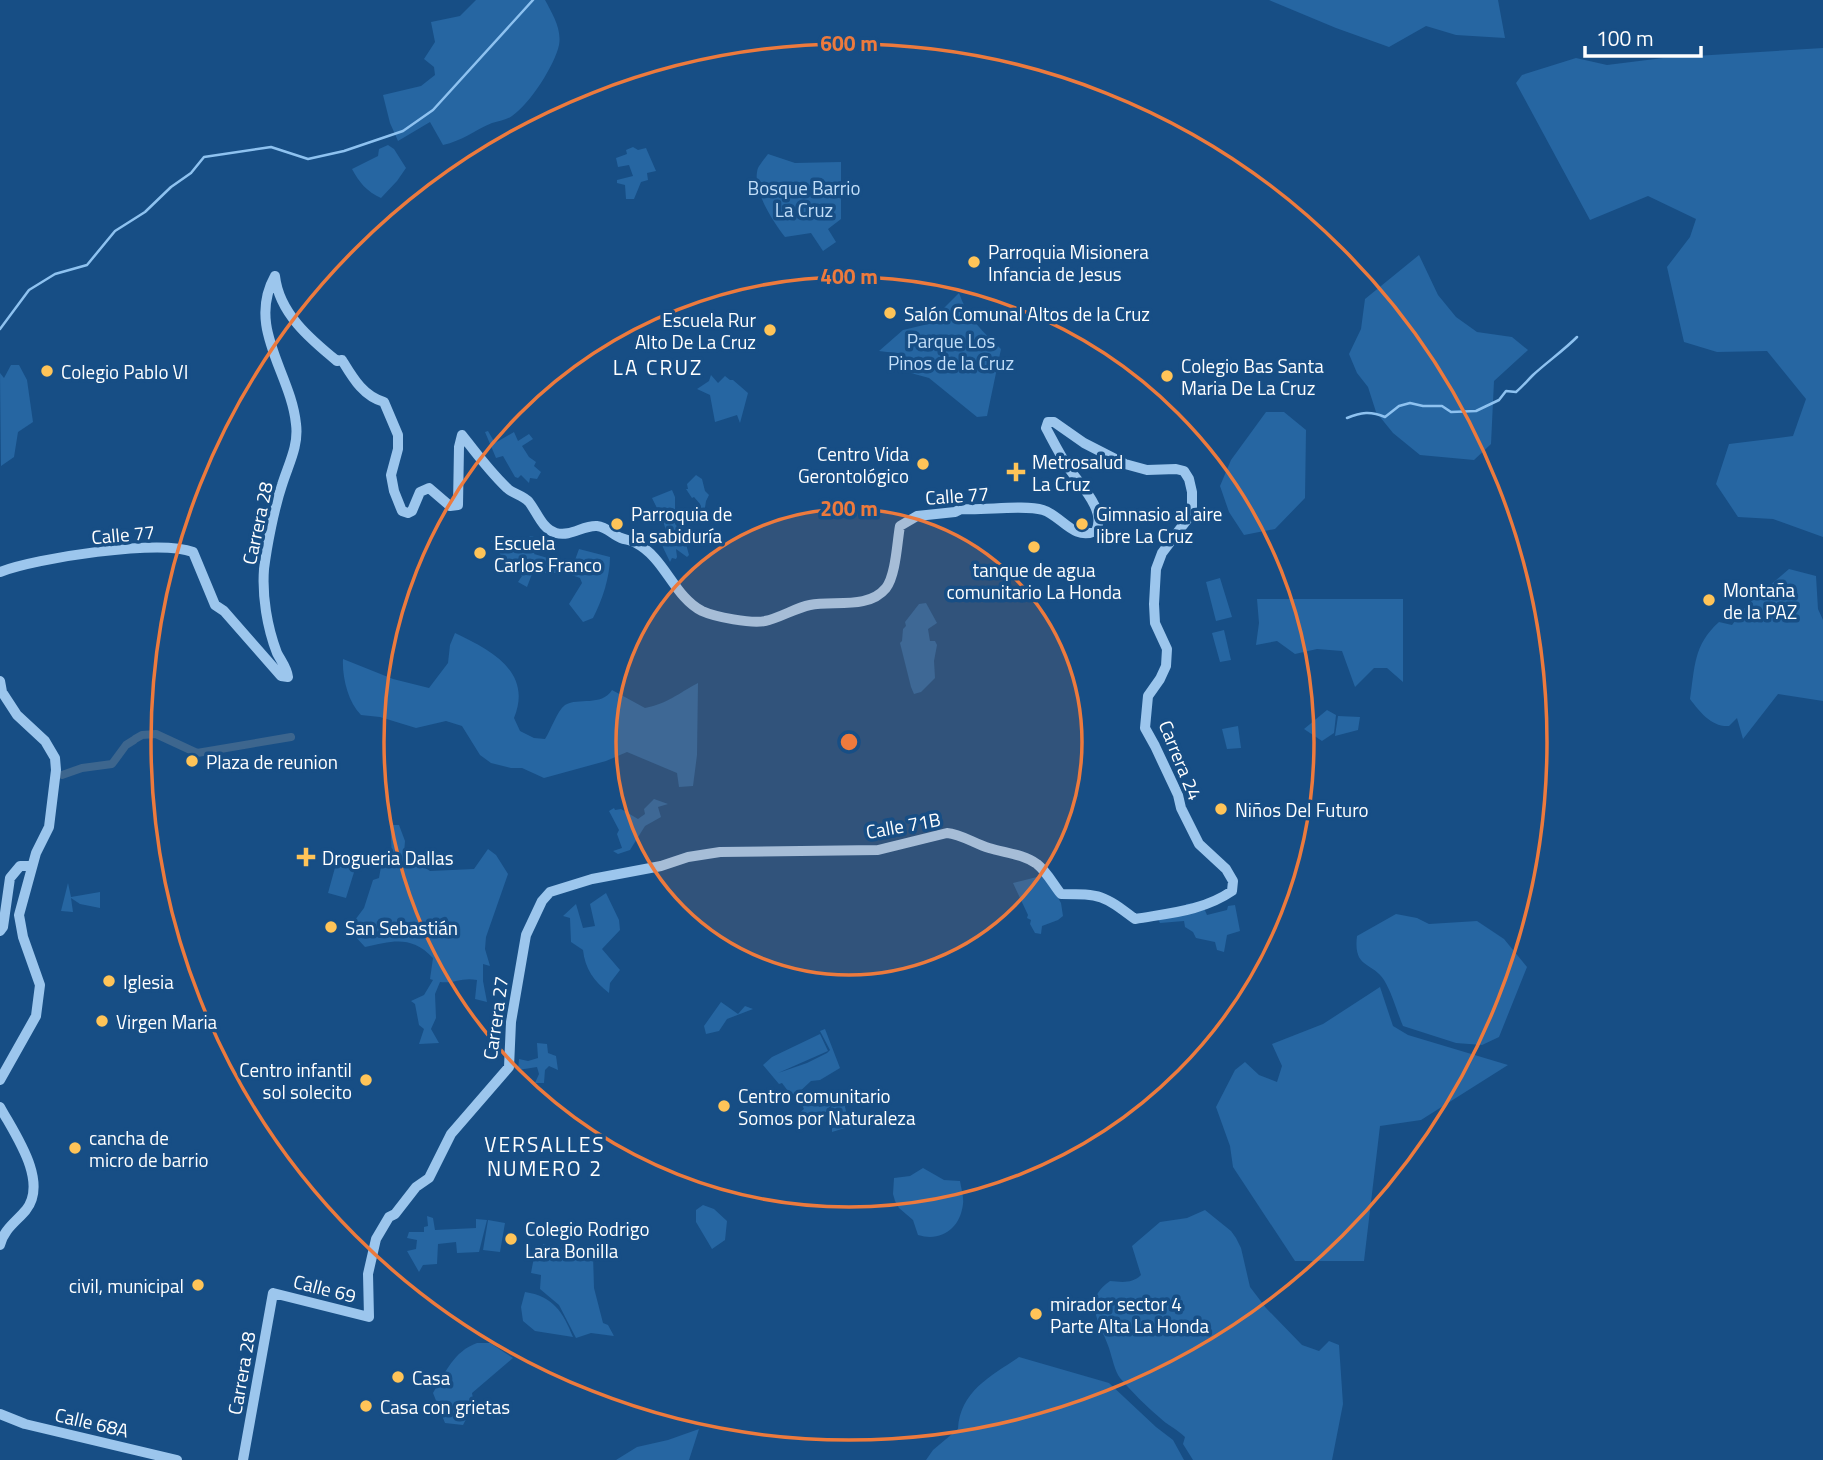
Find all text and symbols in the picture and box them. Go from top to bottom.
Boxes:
scale bar [1585,14,1700,58]
text: 100 m [1596,22,1653,54]
text: 600 m [820,27,878,59]
park label: Bosque Barrio La Cruz [748,173,861,224]
place label: Parroquia Misionera Infancia de Jesus [988,237,1149,288]
marker: Parroquia Misionera Infancia de Jesus [966,254,982,270]
text: 400 m [820,260,878,292]
place label: Salón Comunal Altos de la Cruz [904,299,1150,328]
place label: Escuela Rur Alto De La Cruz [635,305,756,356]
marker: Salón Comunal Altos de la Cruz [882,305,898,321]
marker: Escuela Rur Alto De La Cruz [762,322,778,338]
park label: Parque Los Pinos de la Cruz [888,326,1014,377]
district label: LA CRUZ [613,351,703,383]
place label: Colegio Bas Santa Maria De La Cruz [1181,351,1324,402]
place label: Colegio Pablo VI [61,357,188,386]
marker: Colegio Pablo VI [39,363,55,379]
marker: Colegio Bas Santa Maria De La Cruz [1159,368,1175,384]
place label: Centro Vida Gerontológico [798,439,909,490]
place label: Metrosalud La Cruz [1032,447,1123,498]
marker: Centro Vida Gerontológico [915,456,931,472]
marker: Metrosalud La Cruz [1006,462,1026,482]
street label: Calle 77 [924,478,990,512]
street label: Carrera 28 [234,479,280,567]
text: 200 m [820,492,878,524]
place label: Parroquia de la sabiduría [631,499,732,550]
place label: Gimnasio al aire libre La Cruz [1096,499,1222,550]
marker: Parroquia de la sabiduría [609,516,625,532]
marker: Gimnasio al aire libre La Cruz [1074,516,1090,532]
street label: Calle 77 [90,517,156,551]
place label: Escuela Carlos Franco [494,528,602,579]
marker: tanque de agua comunitario La Honda [1026,539,1042,555]
marker: Escuela Carlos Franco [472,545,488,561]
place label: tanque de agua comunitario La Honda [946,555,1122,606]
place label: Montaña de la PAZ [1723,575,1797,626]
marker: Montaña de la PAZ [1701,592,1717,608]
street label: Carrera 24 [1152,716,1210,804]
centre of rings [837,730,861,754]
place label: Plaza de reunion [206,747,338,776]
marker: Plaza de reunion [184,753,200,769]
place label: Niños Del Futuro [1235,795,1369,824]
marker: Niños Del Futuro [1213,801,1229,817]
street label: Calle 71B [863,804,943,846]
place label: Drogueria Dallas [322,843,454,872]
marker: Drogueria Dallas [296,847,316,867]
place label: San Sebastián [345,913,458,942]
marker: San Sebastián [323,919,339,935]
place label: Iglesia [123,967,174,996]
marker: Iglesia [101,973,117,989]
street label: Carrera 27 [475,974,515,1062]
place label: Virgen Maria [116,1007,218,1036]
marker: Virgen Maria [94,1013,110,1029]
place label: Centro infantil sol solecito [239,1055,352,1106]
marker: Centro infantil sol solecito [358,1072,374,1088]
place label: Centro comunitario Somos por Naturaleza [738,1081,916,1132]
marker: Centro comunitario Somos por Naturaleza [716,1098,732,1114]
place label: cancha de micro de barrio [89,1123,209,1174]
district label: VERSALLES NUMERO 2 [484,1128,606,1184]
marker: cancha de micro de barrio [67,1140,83,1156]
place label: Colegio Rodrigo Lara Bonilla [525,1214,649,1265]
marker: Colegio Rodrigo Lara Bonilla [503,1231,519,1247]
street label: Calle 69 [291,1266,359,1310]
place label: civil, municipal [69,1271,184,1300]
marker: civil, municipal [190,1277,206,1293]
place label: mirador sector 4 Parte Alta La Honda [1050,1289,1210,1340]
marker: mirador sector 4 Parte Alta La Honda [1028,1306,1044,1322]
street label: Carrera 28 [219,1329,263,1417]
place label: Casa [412,1363,451,1392]
marker: Casa [390,1369,406,1385]
place label: Casa con grietas [380,1392,510,1421]
marker: Casa con grietas [358,1398,374,1414]
street label: Calle 68A [52,1399,132,1445]

